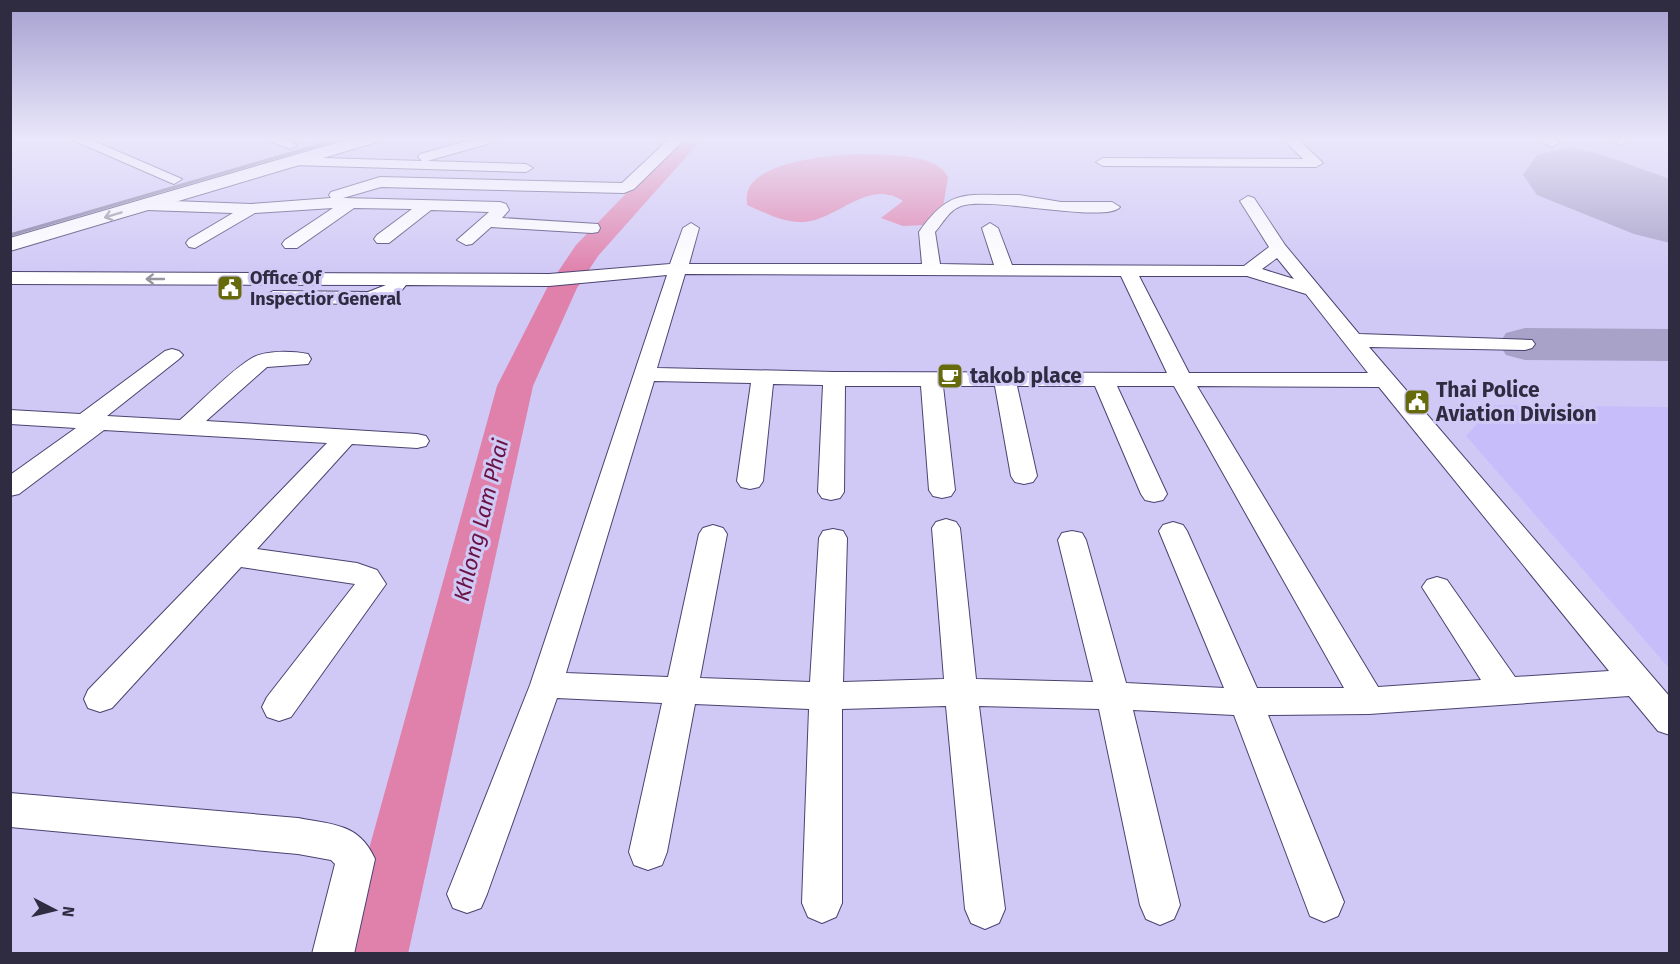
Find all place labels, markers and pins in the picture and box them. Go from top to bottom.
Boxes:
place label: Office Of Inspectior General [250,267,402,310]
public building icon: Office Of Inspectior General [215,273,245,303]
cafe icon: takob place [935,361,965,391]
place label: takob place [970,363,1082,389]
place label: Thai Police Aviation Division [1435,377,1597,427]
public building icon: Thai Police Aviation Division [1402,387,1432,417]

